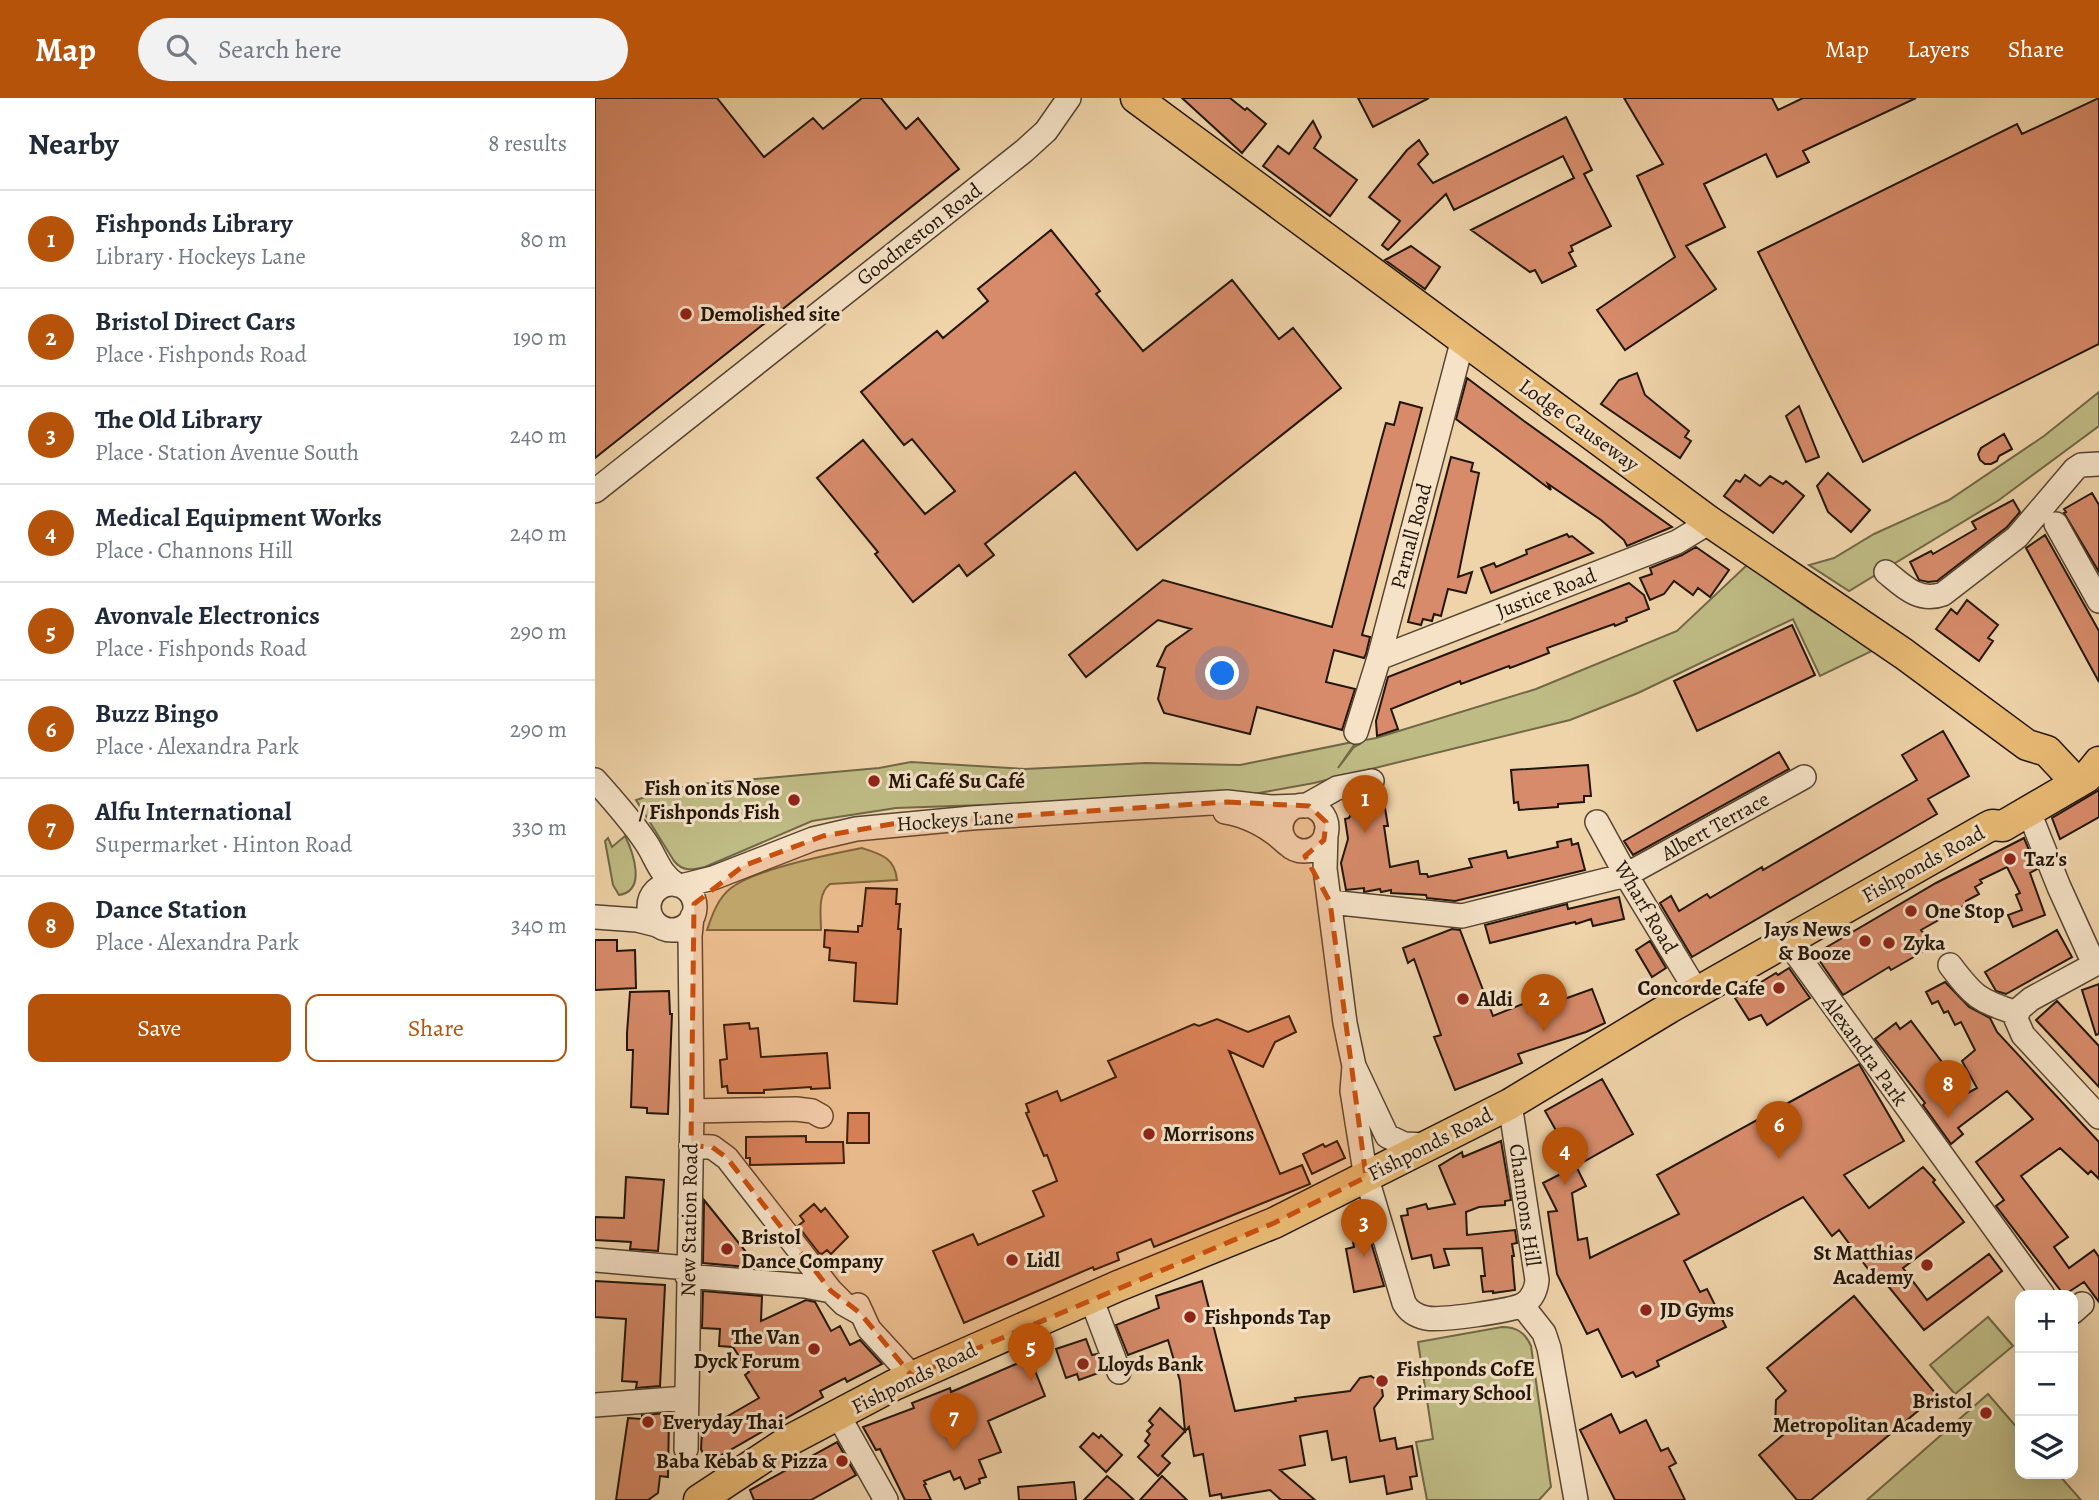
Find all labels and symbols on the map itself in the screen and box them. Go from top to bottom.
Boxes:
street label: Goodneston Road [851,176,988,292]
place label: Demolished site [700,300,841,328]
marker: Demolished site [678,306,694,322]
street label: Lodge Causeway [1513,372,1645,478]
street label: Parnall Road [1383,479,1439,592]
street label: Justice Road [1492,561,1601,625]
your location [1205,656,1239,690]
place label: Mi Café Su Café [888,767,1025,795]
marker: Mi Café Su Café [866,773,882,789]
place label: Fish on its Nose / Fishponds Fish [638,774,780,826]
pin: 1 [1342,775,1388,833]
street label: Albert Terrace [1655,785,1774,868]
marker: Fish on its Nose / Fishponds Fish [786,792,802,808]
street label: Hockeys Lane [895,802,1015,838]
street label: Fishponds Road [1856,818,1990,909]
place label: Taz's [2024,845,2067,873]
marker: Taz's [2002,851,2018,867]
street label: Wharf Road [1607,855,1685,959]
place label: One Stop [1925,897,2005,925]
marker: One Stop [1903,903,1919,919]
place label: Jays News & Booze [1764,915,1851,967]
place label: Zyka [1903,929,1946,957]
marker: Jays News & Booze [1857,933,1873,949]
marker: Zyka [1881,935,1897,951]
pin: 2 [1521,974,1567,1032]
place label: Concorde Cafe [1637,974,1765,1002]
marker: Concorde Cafe [1771,980,1787,996]
place label: Aldi [1476,985,1513,1013]
street label: Alexandra Park [1815,990,1915,1112]
marker: Aldi [1455,991,1471,1007]
pin: 8 [1925,1060,1971,1118]
street label: Fishponds Road [1363,1100,1498,1187]
pin: 6 [1756,1101,1802,1159]
place label: Morrisons [1163,1120,1254,1148]
marker: Morrisons [1141,1126,1157,1142]
pin: 4 [1542,1127,1588,1185]
street label: New Station Road [674,1142,704,1297]
street label: Channons Hill [1503,1142,1547,1268]
pin: 3 [1341,1199,1387,1257]
place label: Bristol Dance Company [741,1223,884,1275]
place label: St Matthias Academy [1813,1239,1914,1291]
marker: Bristol Dance Company [719,1241,735,1257]
place label: Lidl [1026,1246,1061,1274]
marker: Lidl [1004,1252,1020,1268]
marker: St Matthias Academy [1919,1257,1935,1273]
place label: JD Gyms [1660,1296,1734,1324]
marker: JD Gyms [1638,1302,1654,1318]
place label: Fishponds Tap [1204,1303,1331,1331]
marker: Fishponds Tap [1182,1309,1198,1325]
place label: The Van Dyck Forum [693,1323,800,1375]
pin: 5 [1008,1323,1054,1381]
street label: Fishponds Road [846,1335,982,1421]
marker: The Van Dyck Forum [806,1341,822,1357]
place label: Lloyds Bank [1097,1350,1203,1378]
place label: Fishponds CofE Primary School [1396,1355,1535,1407]
marker: Lloyds Bank [1075,1356,1091,1372]
marker: Fishponds CofE Primary School [1374,1373,1390,1389]
place label: Bristol Metropolitan Academy [1773,1387,1973,1439]
pin: 7 [931,1393,977,1451]
marker: Bristol Metropolitan Academy [1978,1405,1994,1421]
place label: Everyday Thai [662,1408,784,1436]
marker: Everyday Thai [640,1414,656,1430]
place label: Baba Kebab & Pizza [656,1447,829,1475]
marker: Baba Kebab & Pizza [834,1453,850,1469]

